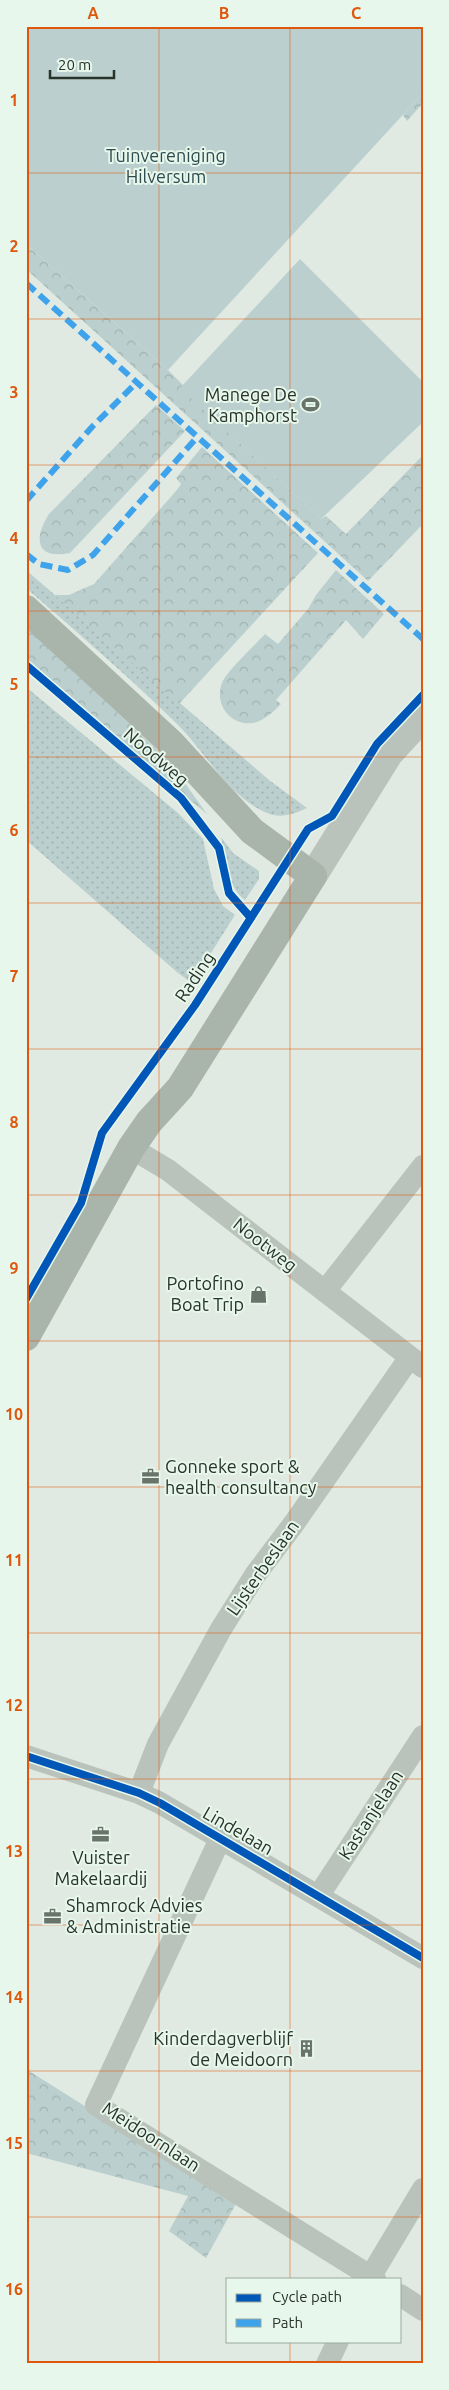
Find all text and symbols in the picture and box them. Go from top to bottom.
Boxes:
text: A [87,4,99,22]
text: B [219,4,229,22]
text: C [351,4,361,22]
scale bar [50,48,114,80]
text: 20 m [58,56,91,73]
text: 1 [9,91,19,109]
park label: Tuinvereniging Hilversum [106,145,226,186]
text: 2 [9,237,19,255]
text: 3 [9,383,19,401]
place label: Manege De Kamphorst [205,384,297,425]
sports icon: Manege De Kamphorst [301,395,321,415]
text: 4 [9,529,19,547]
text: 5 [9,675,19,693]
street label: Noodweg [120,723,193,790]
text: 6 [9,821,19,839]
street label: Rading [170,948,218,1005]
text: 7 [9,967,19,985]
text: 8 [9,1113,19,1131]
street label: Nootweg [230,1213,301,1275]
text: 9 [9,1259,19,1277]
place label: Portofino Boat Trip [166,1273,244,1314]
shop icon: Portofino Boat Trip [248,1284,268,1304]
text: 10 [5,1405,23,1423]
place label: Gonneke sport & health consultancy [165,1456,317,1497]
office icon: Gonneke sport & health consultancy [141,1467,161,1487]
street label: Lijsterbeslaan [222,1516,302,1619]
text: 11 [5,1551,23,1569]
text: 12 [5,1696,23,1714]
street label: Kastanjelaan [334,1766,406,1863]
street label: Lindelaan [200,1802,277,1858]
office icon: Vuister Makelaardij [91,1825,111,1845]
text: 13 [5,1842,23,1860]
place label: Vuister Makelaardij [55,1847,147,1888]
place label: Shamrock Advies & Administratie [66,1895,203,1936]
office icon: Shamrock Advies & Administratie [42,1906,62,1926]
text: 14 [5,1988,23,2006]
place label: Kinderdagverblijf de Meidoorn [153,2028,293,2069]
building icon: Kinderdagverblijf de Meidoorn [297,2039,317,2059]
street label: Meidoornlaan [99,2097,204,2175]
text: 15 [5,2134,23,2152]
legend [226,2278,402,2342]
text: 16 [5,2280,23,2298]
text: Cycle path [272,2288,342,2305]
text: Path [272,2314,303,2331]

